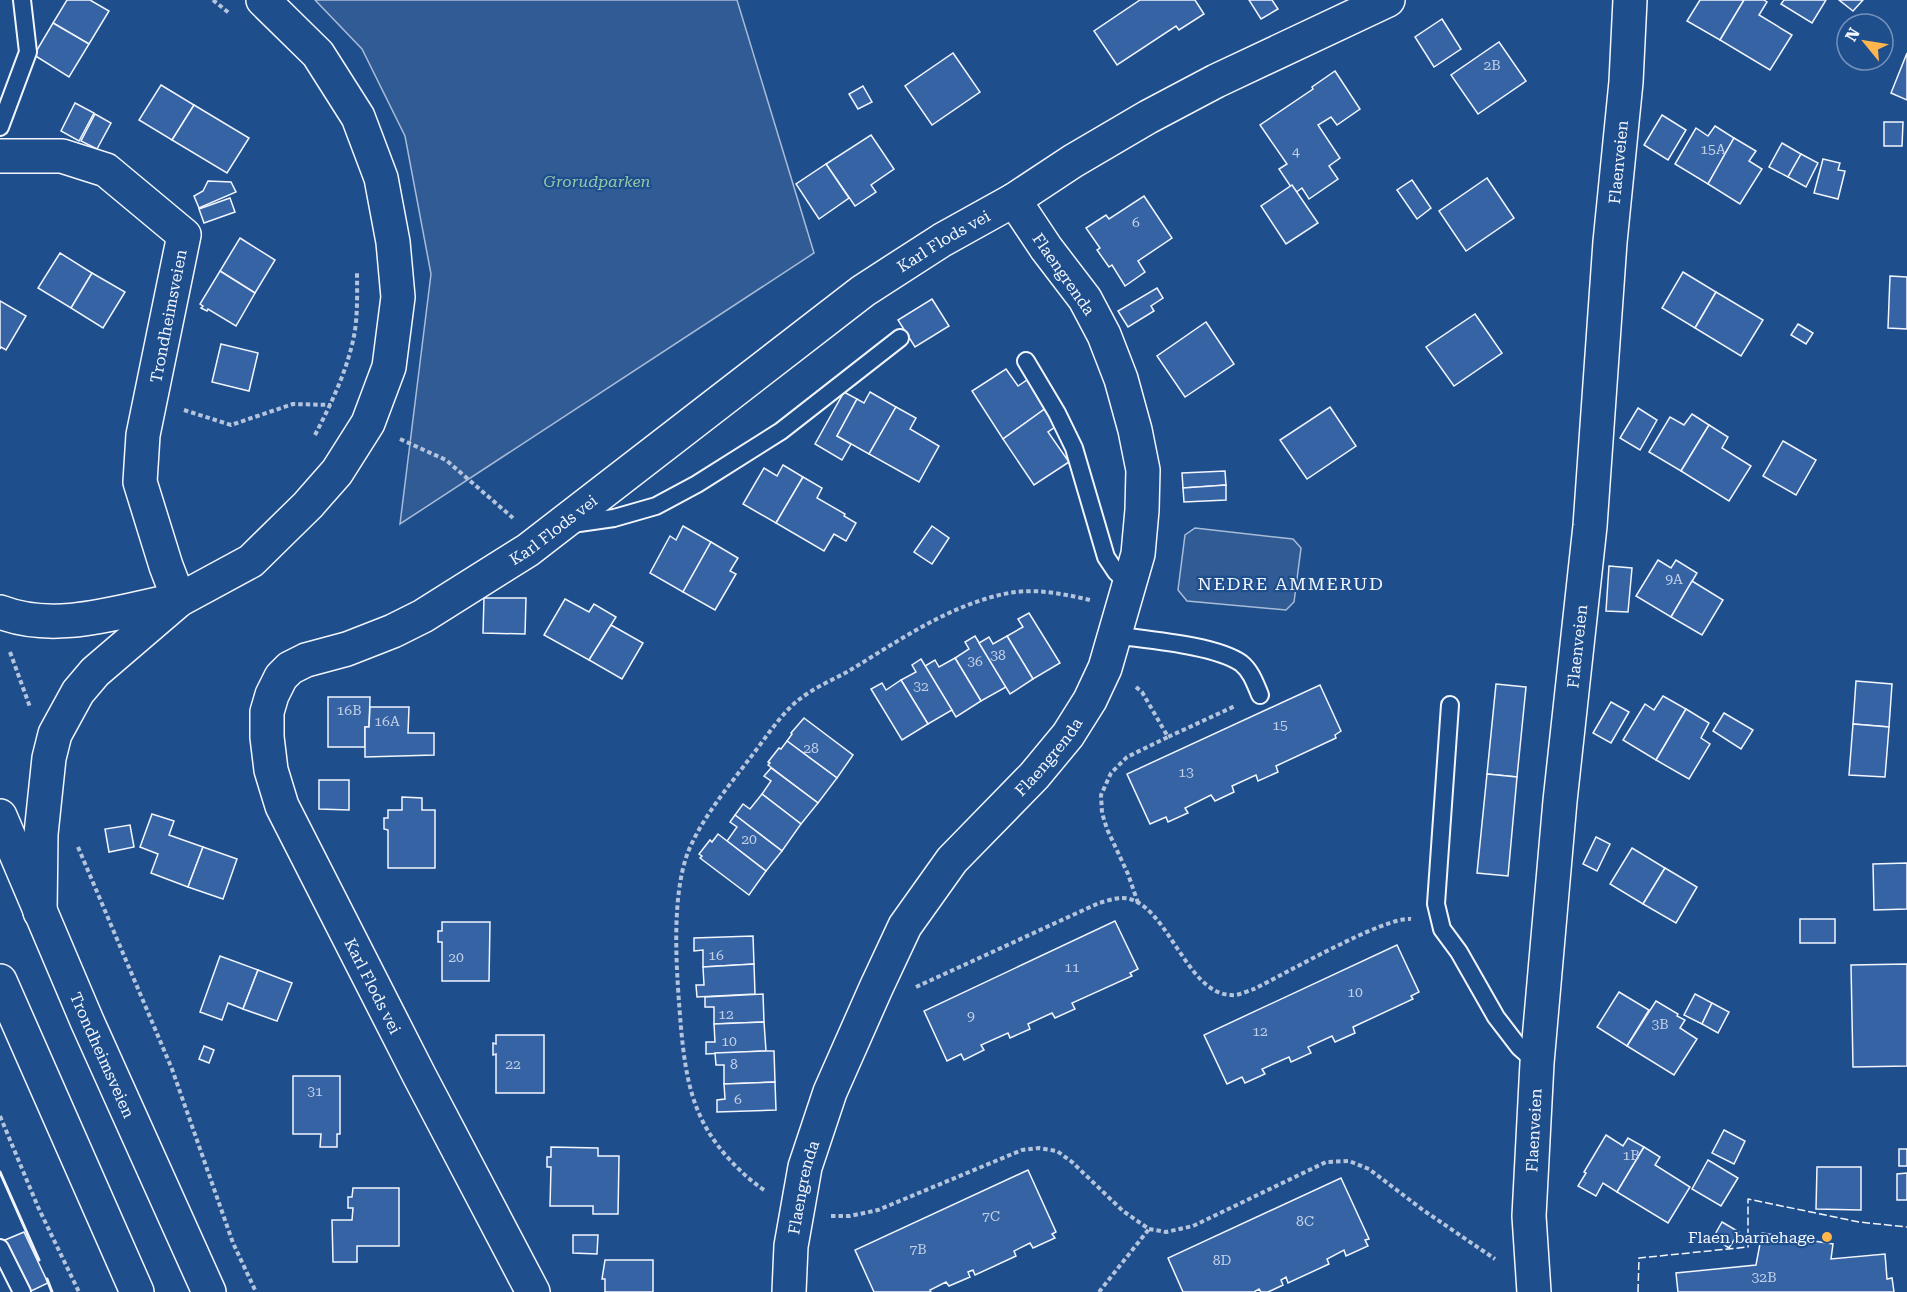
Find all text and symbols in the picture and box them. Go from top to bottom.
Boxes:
north arrow [1835,12,1895,72]
text: N [1841,25,1864,45]
house number: 2B [1483,57,1501,73]
street label: Flaenveien [1605,119,1632,205]
house number: 15A [1700,141,1726,157]
house number: 4 [1292,143,1300,159]
park label: Grorudparken [544,172,651,191]
street label: Karl Flods vei [894,206,993,276]
house number: 6 [1132,214,1140,230]
street label: Flaengrenda [1028,230,1099,319]
street label: Trondheimsveien [146,248,191,384]
street label: Karl Flods vei [506,491,601,569]
house number: 9A [1665,571,1683,587]
district label: NEDRE AMMERUD [1198,573,1384,594]
street label: Flaenveien [1563,604,1591,689]
house number: 38 [990,647,1006,663]
house number: 36 [967,653,983,669]
house number: 32 [913,678,929,694]
house number: 16B [336,702,362,718]
house number: 16A [374,713,400,729]
street label: Flaengrenda [1011,714,1087,800]
house number: 15 [1272,717,1288,733]
house number: 28 [803,740,819,756]
house number: 13 [1178,764,1194,780]
house number: 20 [741,831,757,847]
street label: Karl Flods vei [340,935,405,1037]
house number: 16 [708,947,724,963]
house number: 20 [448,949,464,965]
house number: 11 [1064,959,1080,975]
house number: 10 [1347,984,1363,1000]
street label: Trondheimsveien [66,989,138,1121]
house number: 12 [718,1006,734,1022]
house number: 9 [967,1008,975,1024]
house number: 3B [1651,1016,1669,1032]
house number: 12 [1252,1023,1268,1039]
house number: 10 [721,1033,737,1049]
house number: 22 [505,1056,521,1072]
house number: 8 [730,1056,738,1072]
house number: 31 [307,1083,323,1099]
street label: Flaenveien [1522,1088,1546,1173]
house number: 6 [734,1091,742,1107]
street label: Flaengrenda [784,1138,823,1236]
house number: 1B [1622,1147,1640,1163]
house number: 7C [982,1208,1000,1224]
house number: 8C [1296,1213,1314,1229]
place label: Flaen barnehage [1688,1228,1815,1247]
marker: Flaen barnehage [1820,1230,1834,1244]
house number: 7B [909,1241,927,1257]
house number: 8D [1213,1252,1232,1268]
house number: 32B [1751,1269,1777,1285]

